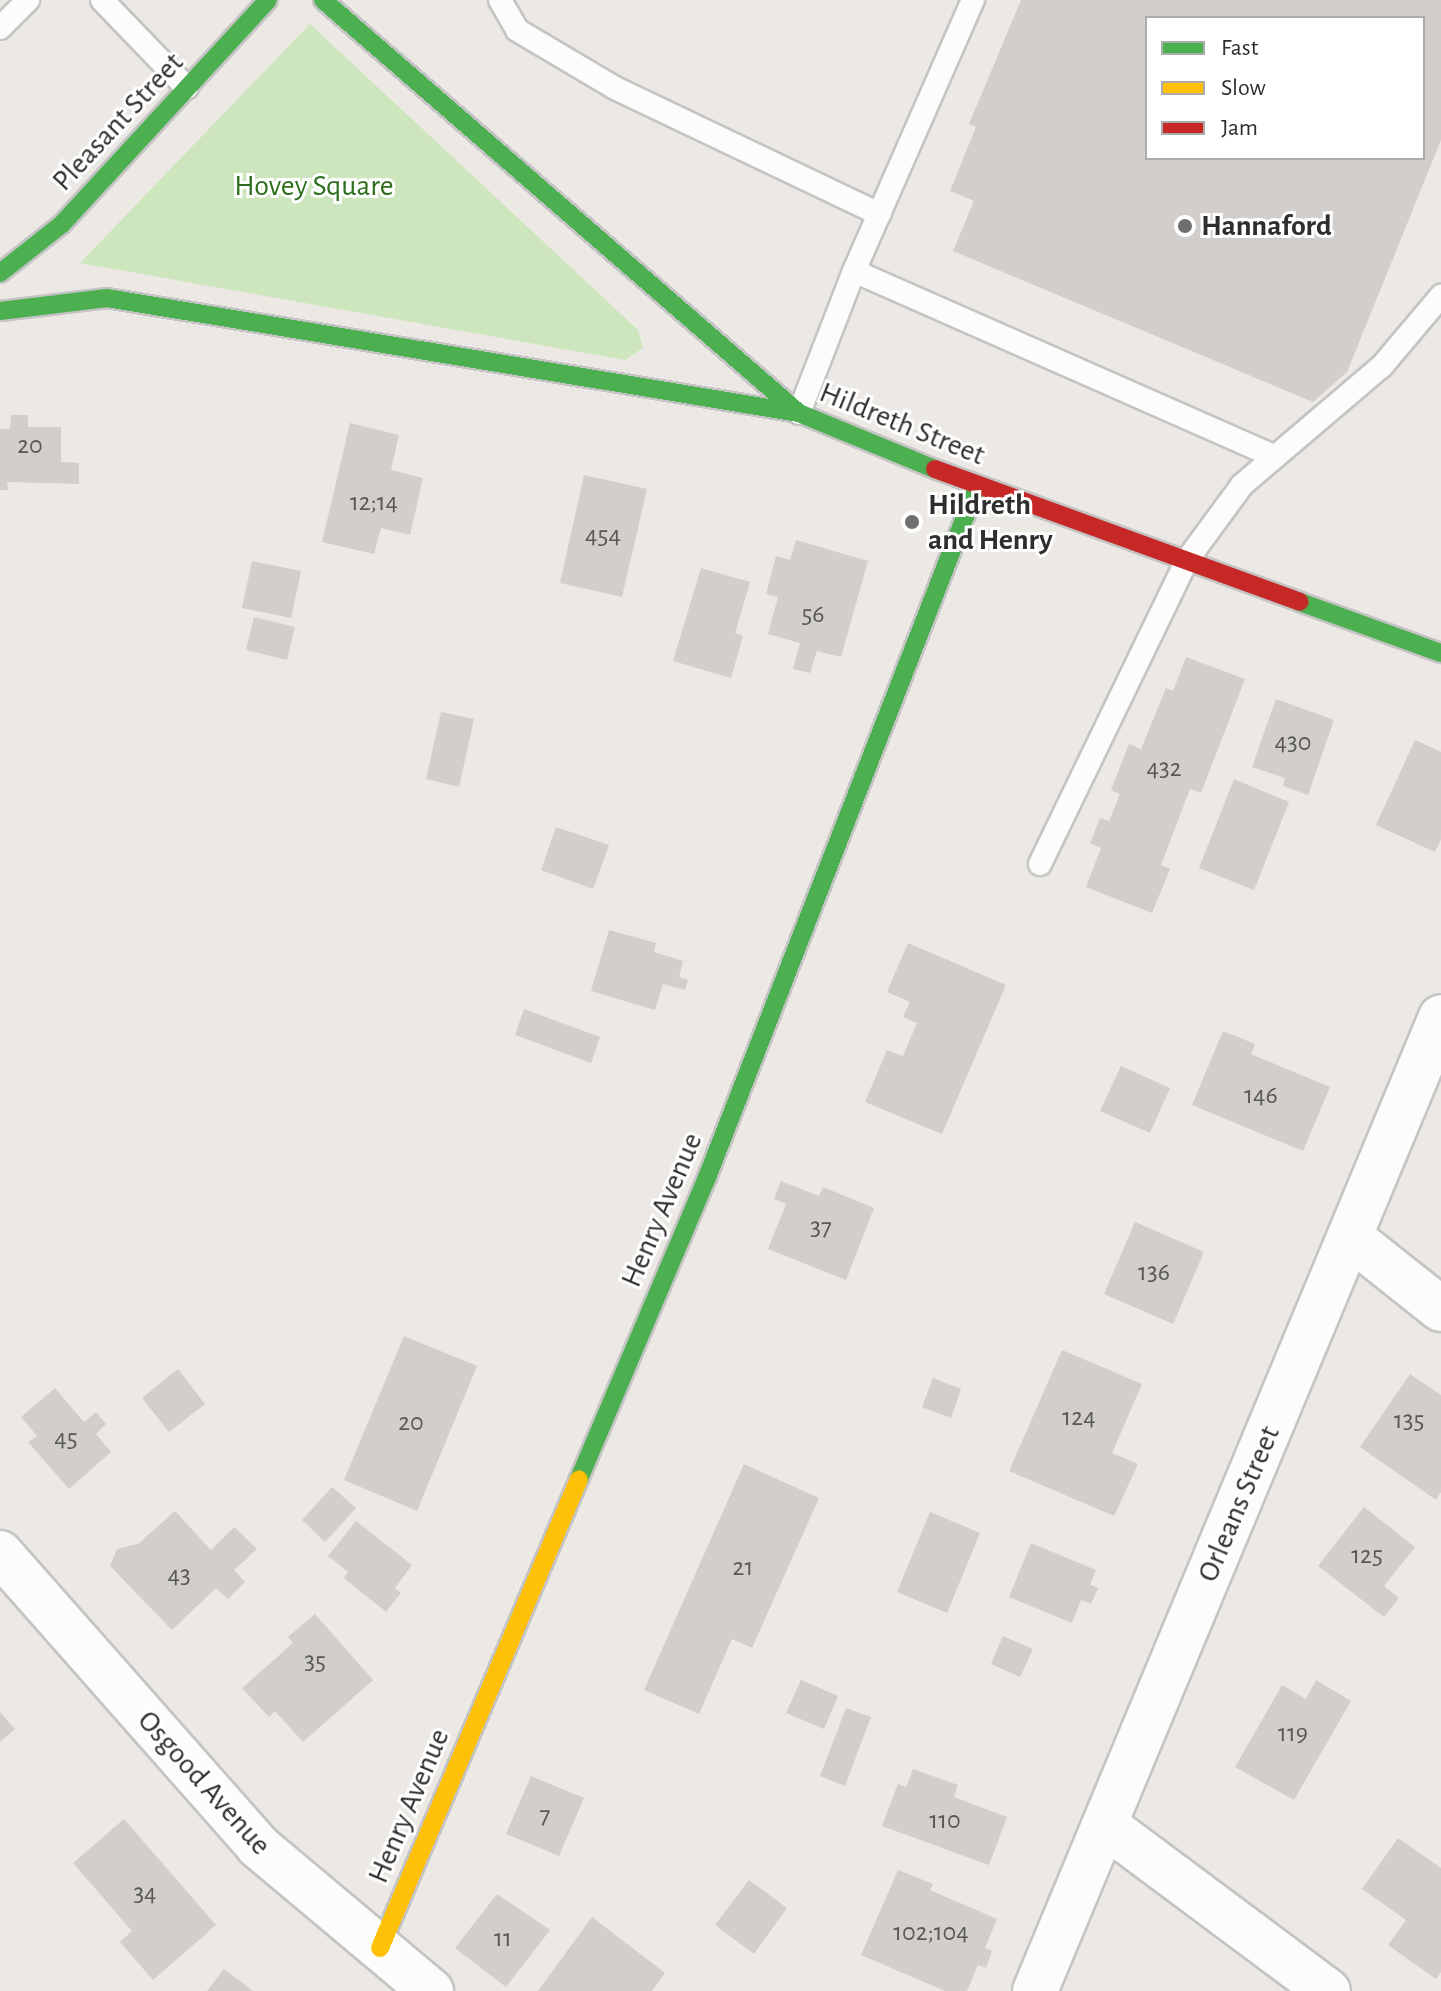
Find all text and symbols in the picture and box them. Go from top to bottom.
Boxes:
legend [1145,16,1425,160]
text: Fast [1221,36,1258,60]
street label: Pleasant Street [45,45,191,199]
text: Slow [1221,76,1266,100]
text: Jam [1221,116,1258,140]
park label: Hovey Square [234,168,394,204]
place label: Hannaford [1201,208,1332,244]
marker: Hannaford [1176,217,1194,235]
street label: Hildreth Street [814,375,990,473]
house number: 20 [17,430,43,462]
house number: 12;14 [350,487,398,519]
place label: Hildreth and Henry [928,487,1053,558]
marker: Hildreth and Henry [903,513,921,531]
house number: 454 [585,520,621,552]
house number: 56 [801,599,825,631]
house number: 430 [1275,727,1311,759]
house number: 432 [1146,753,1182,785]
house number: 146 [1244,1080,1278,1112]
street label: Henry Avenue [613,1127,711,1293]
house number: 37 [810,1212,832,1244]
house number: 136 [1138,1257,1170,1289]
house number: 124 [1062,1402,1096,1434]
house number: 135 [1394,1405,1424,1437]
house number: 20 [398,1407,424,1439]
street label: Orleans Street [1190,1421,1288,1587]
house number: 45 [54,1423,78,1455]
house number: 125 [1351,1540,1383,1572]
house number: 21 [733,1552,753,1584]
house number: 43 [167,1560,191,1592]
house number: 35 [304,1646,326,1678]
street label: Osgood Avenue [130,1703,278,1863]
house number: 119 [1278,1718,1308,1750]
street label: Henry Avenue [360,1723,458,1889]
house number: 7 [540,1800,550,1832]
house number: 110 [929,1805,961,1837]
house number: 34 [133,1878,157,1910]
house number: 102;104 [893,1917,969,1949]
house number: 11 [494,1923,512,1955]

